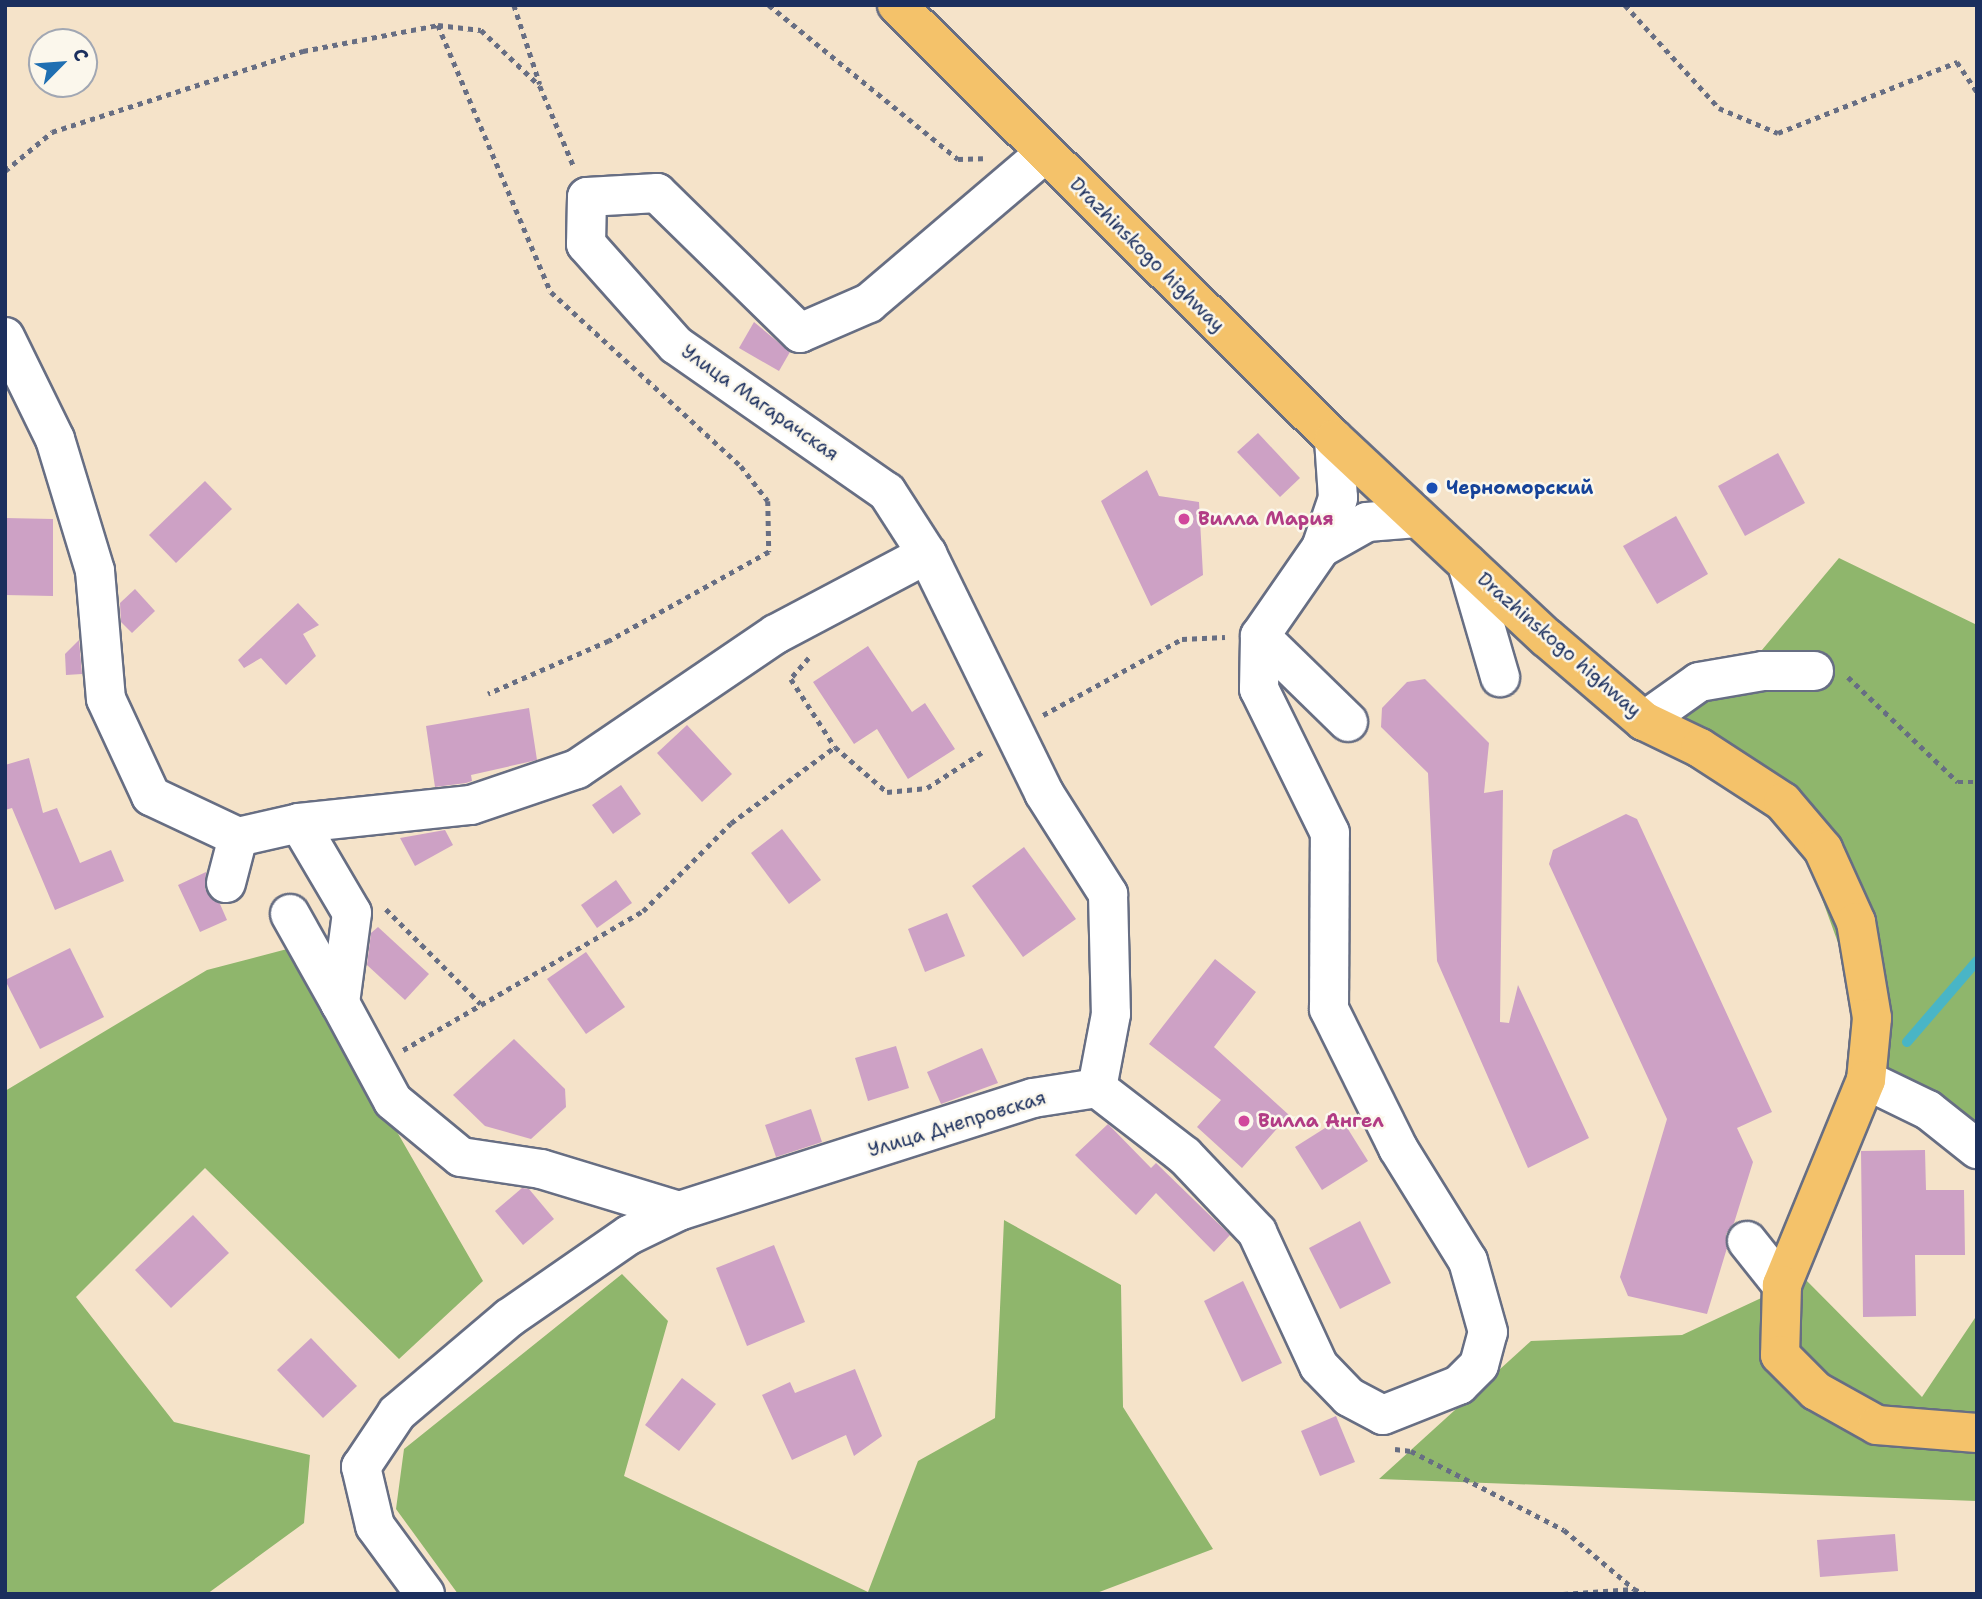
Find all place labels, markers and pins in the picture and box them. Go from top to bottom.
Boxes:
place label: Черноморский [1446,477,1593,499]
marker: Черноморский [1424,480,1440,496]
place label: Вилла Мария [1198,508,1334,530]
marker: Вилла Мария [1176,511,1192,527]
place label: Вилла Ангел [1258,1110,1384,1132]
marker: Вилла Ангел [1236,1113,1252,1129]

